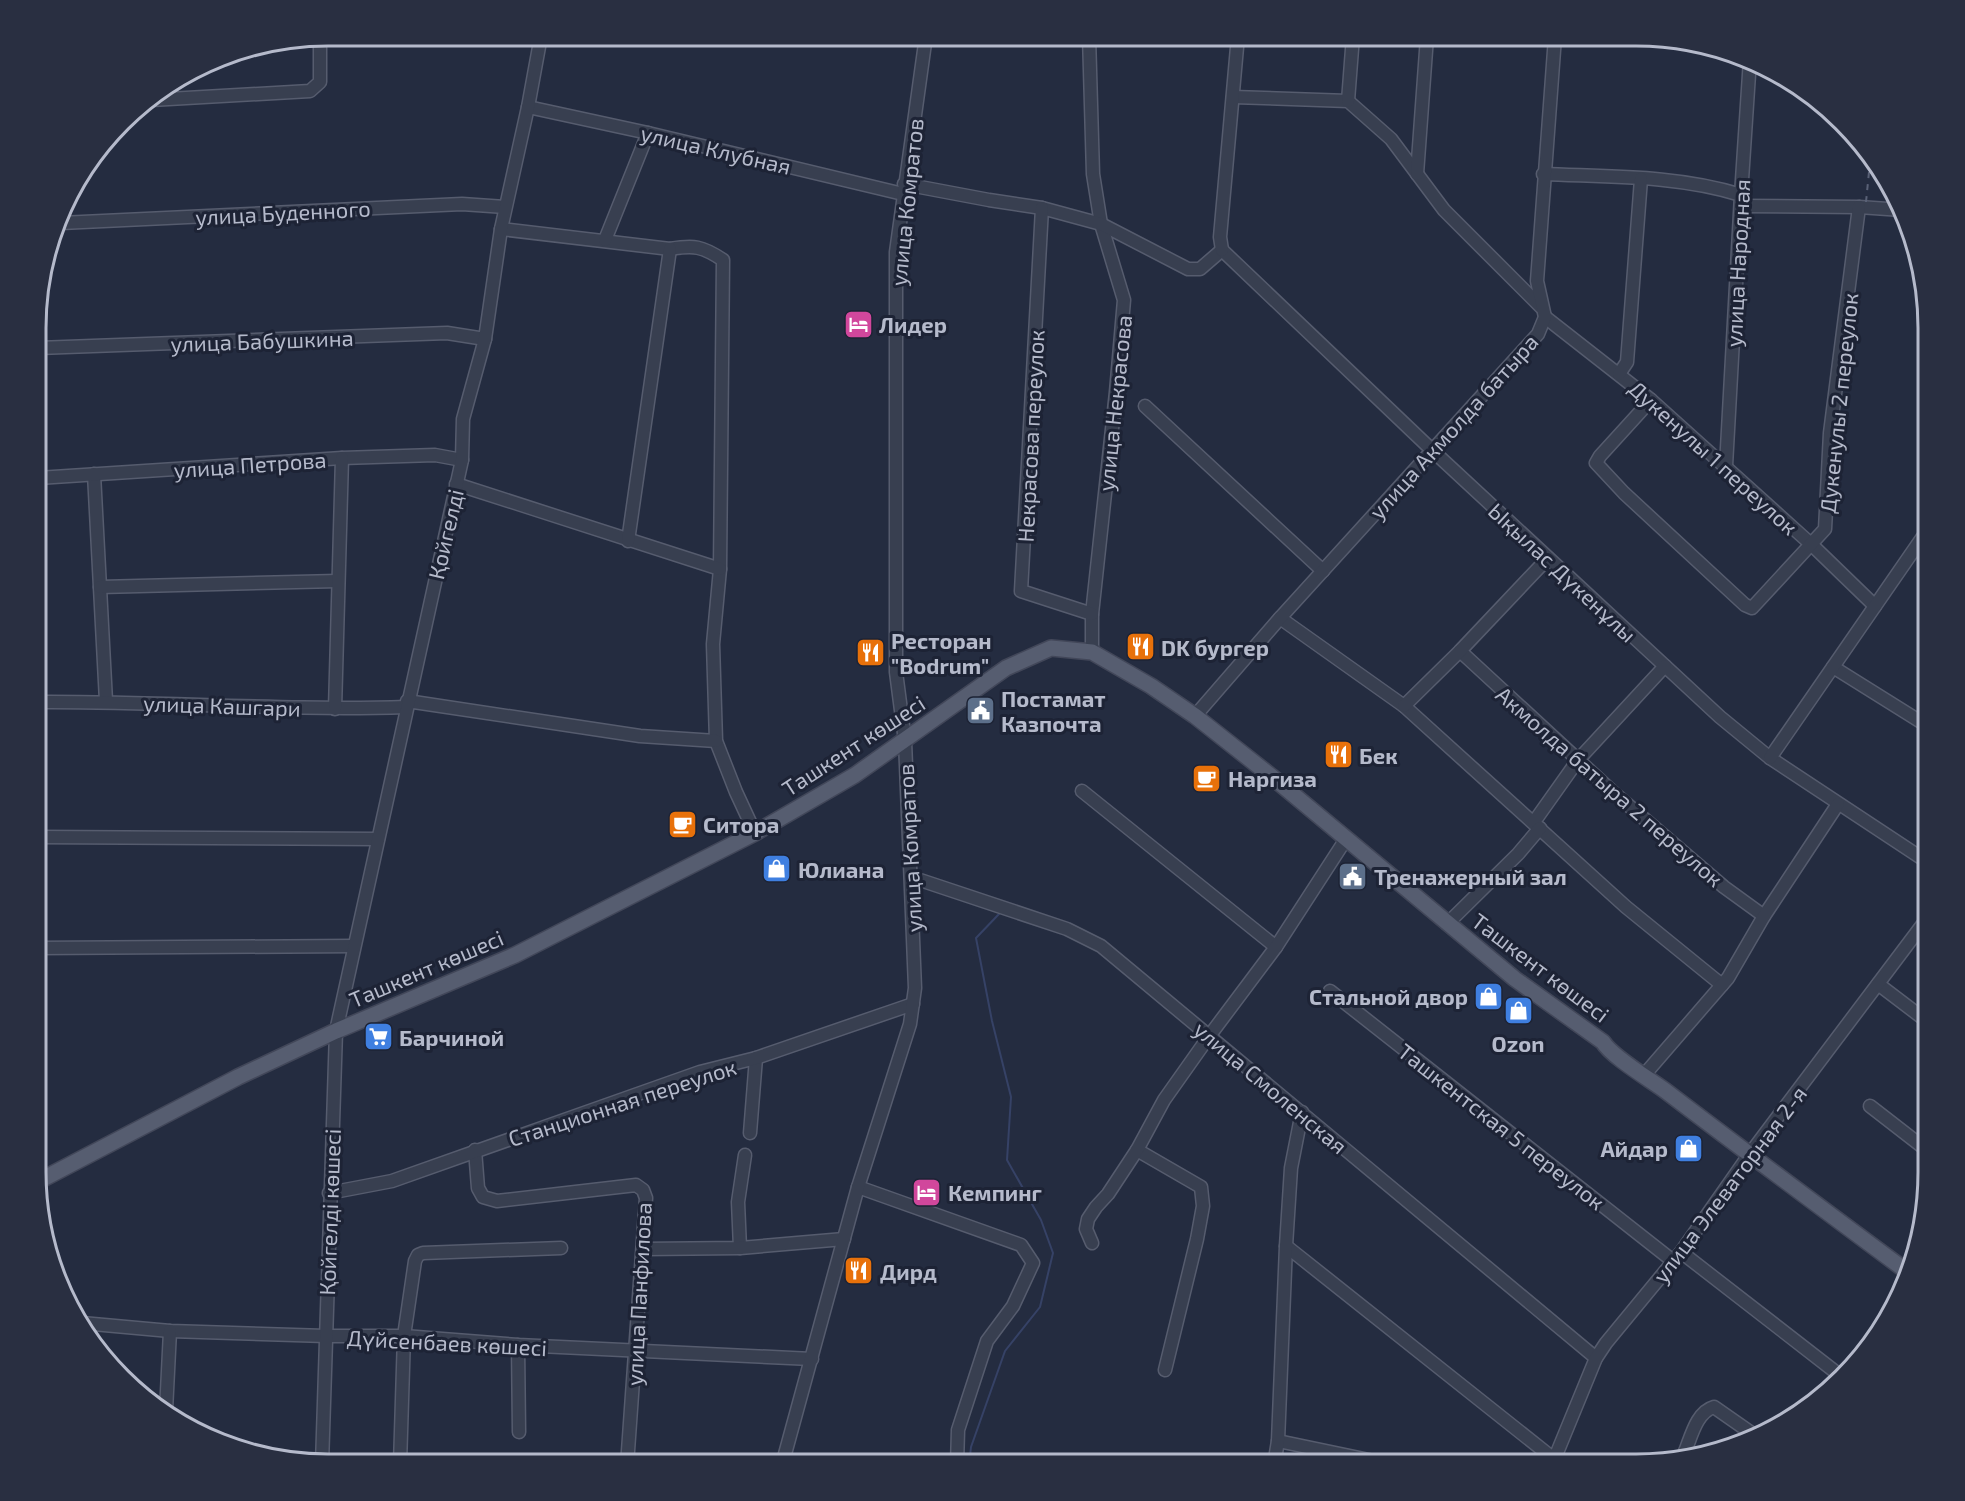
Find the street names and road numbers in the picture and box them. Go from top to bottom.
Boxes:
street label: улица Комратов [884,117,929,287]
street label: улица Клубная [638,119,794,180]
street label: улица Народная [1720,178,1755,348]
street label: улица Буденного [195,194,371,231]
street label: Дукенулы 2 переулок [1814,291,1864,515]
street label: улица Некрасова [1092,314,1137,493]
street label: улица Бабушкина [170,324,354,357]
street label: улица Акмолда батыра [1363,328,1543,524]
street label: Некрасова переулок [1011,329,1050,543]
street label: Дукенулы 1 переулок [1624,374,1804,540]
street label: улица Петрова [173,446,327,483]
street label: Қойгелді [422,486,468,582]
street label: Ықылас Дүкенұлы [1484,497,1642,647]
street label: Акмолда батыра 2 переулок [1491,680,1729,892]
street label: улица Кашгари [143,689,301,722]
street label: Ташкент көшесі [777,689,929,801]
street label: улица Комратов [892,763,927,933]
street label: Ташкент көшесі [1467,907,1615,1027]
street label: Ташкент көшесі [345,924,507,1012]
street label: улица Смоленская [1189,1016,1353,1159]
street label: Ташкентская 5 переулок [1393,1037,1611,1216]
street label: Станционная переулок [505,1053,740,1152]
street label: улица Элеваторная 2-я [1647,1081,1812,1288]
street label: Қойгелді көшесі [313,1128,345,1296]
street label: улица Панфилова [620,1201,657,1387]
street label: Дүйсенбаев көшесі [346,1324,548,1360]

